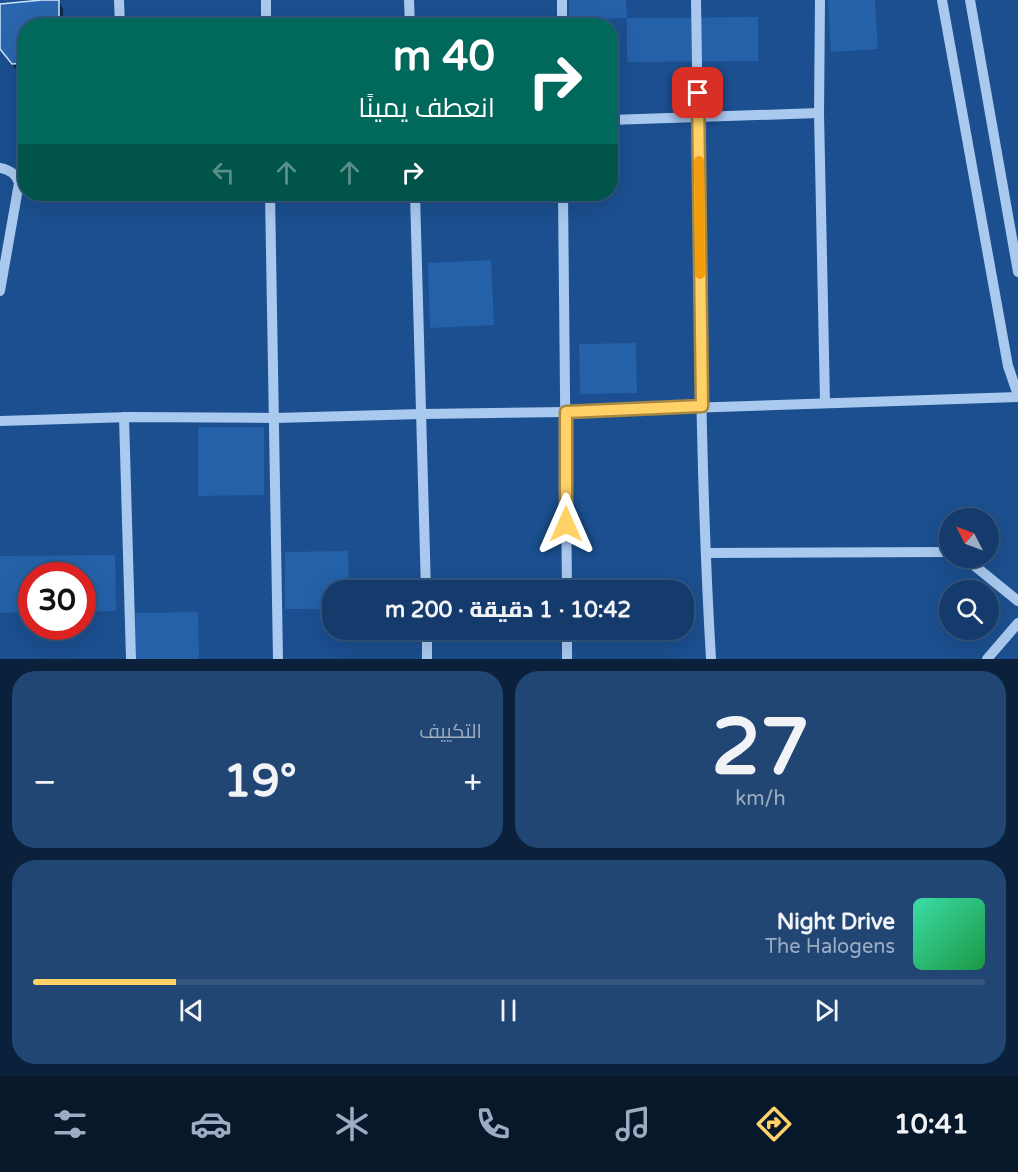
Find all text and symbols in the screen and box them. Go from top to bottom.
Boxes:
text: 40 m [393,31,495,82]
icon: right [516,42,594,120]
pin [672,67,723,118]
icon: arrive [681,76,714,109]
text: انعطف يمينًا [358,92,495,125]
icon: left [207,156,240,189]
icon: ahead [270,156,303,189]
icon: ahead [333,156,366,189]
icon: right [396,156,429,189]
position arrow [534,492,598,556]
north arrow [939,508,999,568]
map controls [939,508,999,640]
speed limit sign: 30 [18,562,96,640]
button: search [939,580,999,640]
text: 10:42 · 1 دقيقة · 200 m [385,597,631,623]
text: 27 [712,701,809,795]
text: التكييف [419,720,482,744]
text: 19° [223,755,297,809]
text: − [33,763,57,802]
text: + [463,763,482,802]
text: km/h [735,787,786,811]
text: Night Drive [777,909,895,935]
text: The Halogens [765,935,895,959]
icon: previous [175,994,208,1027]
icon: pause [492,994,525,1027]
icon: next [810,994,843,1027]
icon: filters [49,1103,91,1145]
icon: car [190,1103,232,1145]
icon: climate [331,1103,373,1145]
icon: phone [472,1103,514,1145]
icon: music [612,1103,654,1145]
icon: directions [753,1103,795,1145]
text: 10:41 [894,1108,969,1141]

